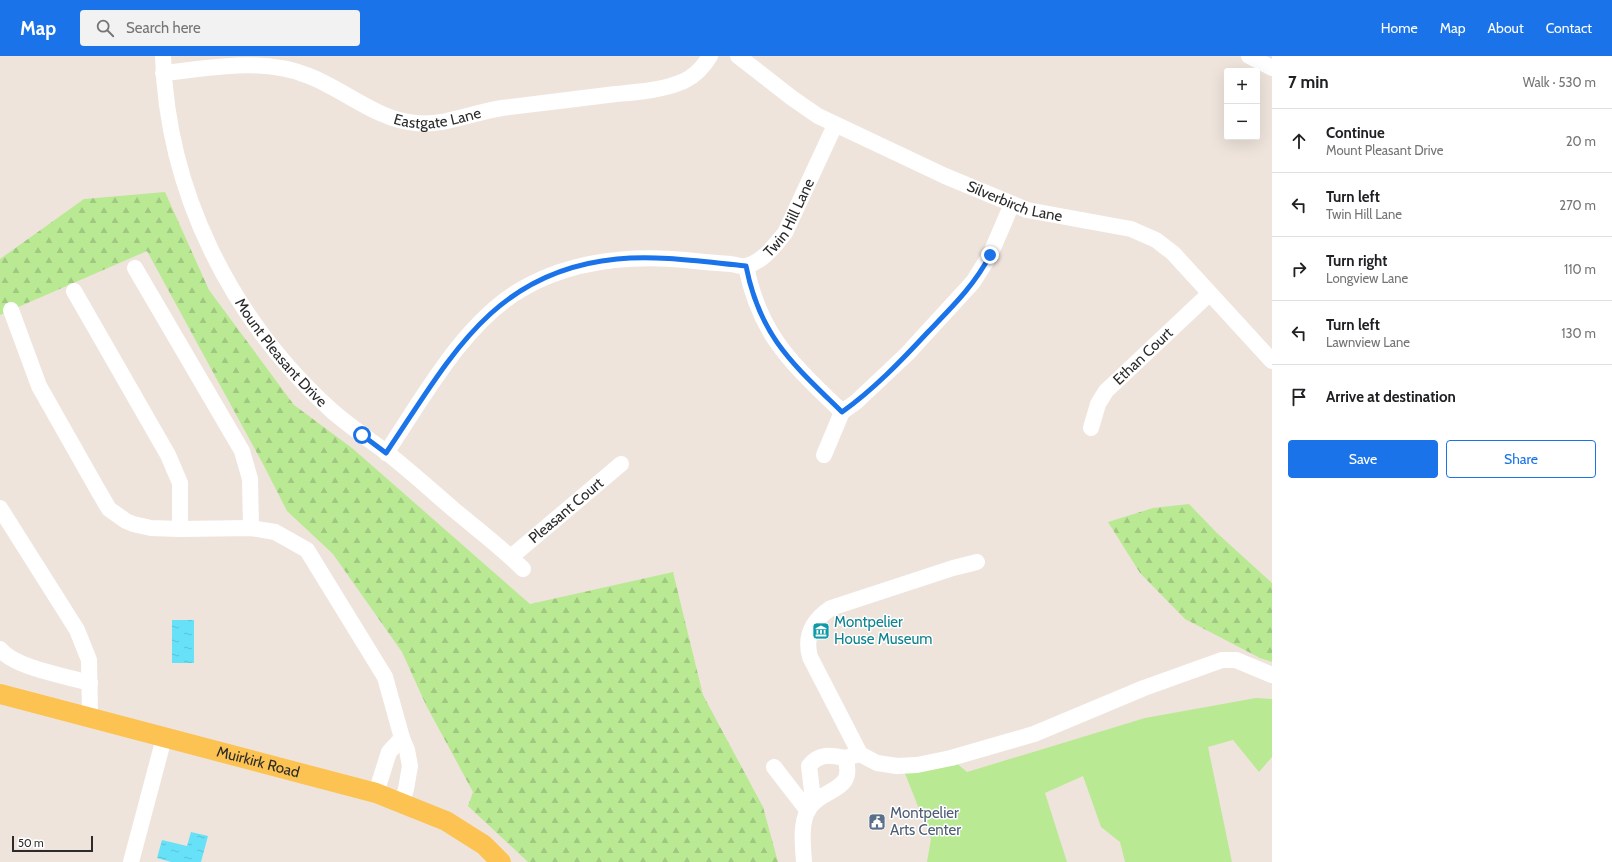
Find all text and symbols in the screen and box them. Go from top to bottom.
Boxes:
search box [80,10,360,46]
text: Map [20,17,56,40]
icon: search [94,17,116,39]
text: Search here [126,19,201,37]
text: Home [1381,19,1418,37]
text: Map [1440,19,1465,37]
text: About [1487,19,1524,37]
text: Contact [1546,19,1592,37]
map controls [1224,68,1260,140]
button: + [1224,68,1260,104]
text: 7 min [1288,72,1329,92]
text: Walk · 530 m [1523,74,1596,90]
street label: Eastgate Lane [392,104,483,132]
button: − [1224,104,1260,140]
text: Continue [1326,124,1385,142]
icon: ahead [1288,130,1310,152]
text: 20 m [1566,133,1596,149]
text: Mount Pleasant Drive [1326,142,1443,158]
street label: Twin Hill Lane [760,175,818,261]
street label: Silverbirch Lane [964,177,1064,225]
text: Turn left [1326,188,1380,206]
icon: left [1288,194,1310,216]
text: 270 m [1559,197,1596,213]
text: Twin Hill Lane [1326,206,1402,222]
route end [981,246,999,264]
text: Turn right [1326,252,1387,270]
icon: right [1288,258,1310,280]
text: 110 m [1564,261,1596,277]
text: Longview Lane [1326,270,1408,286]
street label: Mount Pleasant Drive [231,295,331,411]
text: Turn left [1326,316,1380,334]
icon: left [1288,322,1310,344]
street label: Ethan Court [1109,324,1176,389]
text: 130 m [1561,325,1596,341]
text: Lawnview Lane [1326,334,1410,350]
icon: arrive [1288,386,1310,408]
text: Arrive at destination [1326,388,1456,406]
route start [353,426,371,444]
button: Save [1288,440,1438,478]
button: Share [1446,440,1596,478]
street label: Pleasant Court [525,474,607,547]
place label: Montpelier House Museum [834,613,933,648]
museum icon: Montpelier House Museum [811,621,831,641]
street label: Muirkirk Road [215,742,302,782]
place label: Montpelier Arts Center [890,804,961,839]
public building icon: Montpelier Arts Center [867,812,887,832]
scale bar [12,834,93,853]
text: 50 m [18,836,44,850]

